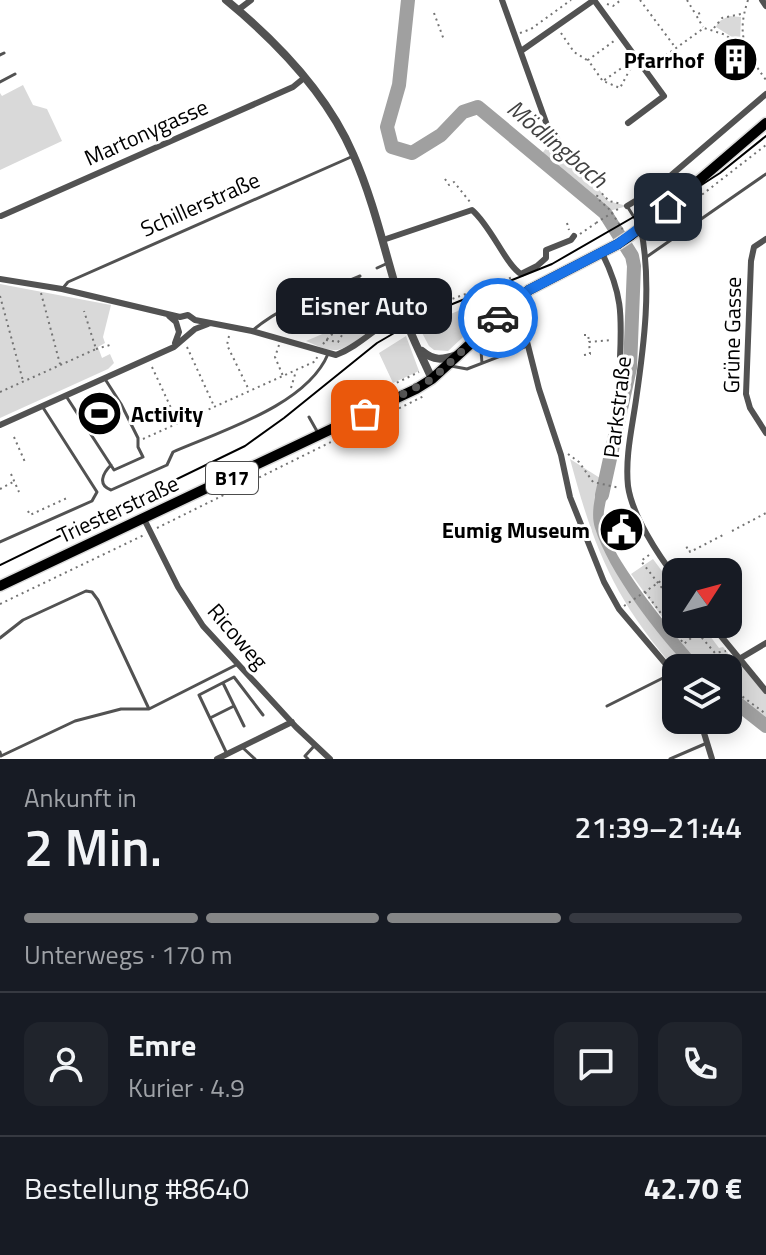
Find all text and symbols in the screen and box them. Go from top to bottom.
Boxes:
building icon: Pfarrhof [711,36,759,84]
place label: Pfarrhof [624,43,704,77]
street label: Martonygasse [79,90,213,174]
water label: Mödlingbach [500,90,616,197]
street label: Schillerstraße [135,163,265,245]
pin [634,173,702,241]
icon: home [646,185,690,229]
street label: Grüne Gasse [714,276,750,394]
callout: Eisner Auto [277,278,453,334]
courier [458,278,538,358]
text: Eisner Auto [300,286,428,325]
icon: car [476,296,520,340]
street label: Parkstraße [594,354,640,460]
pin [331,380,399,448]
sports icon: Activity [76,390,124,438]
icon: bag [343,392,387,436]
place label: Activity [131,397,203,431]
road number: B17 [206,462,258,494]
street label: Triesterstraße [52,466,184,552]
public building icon: Eumig Museum [597,506,645,554]
place label: Eumig Museum [442,513,590,547]
north arrow [662,558,742,638]
map controls [662,558,742,734]
street label: Ricoweg [199,595,277,677]
button: layers [662,654,742,734]
text: Ankunft in [24,778,137,817]
text: 21:39–21:44 [575,804,742,850]
text: 2 Min. [24,807,162,886]
text: Unterwegs · 170 m [24,935,232,974]
button: person [24,1022,108,1106]
text: Emre [128,1022,196,1068]
button: chat [554,1022,638,1106]
button: phone [658,1022,742,1106]
text: Kurier · 4.9 [128,1068,245,1107]
text: Bestellung #8640 [24,1165,249,1211]
text: 42.70 € [644,1165,742,1211]

